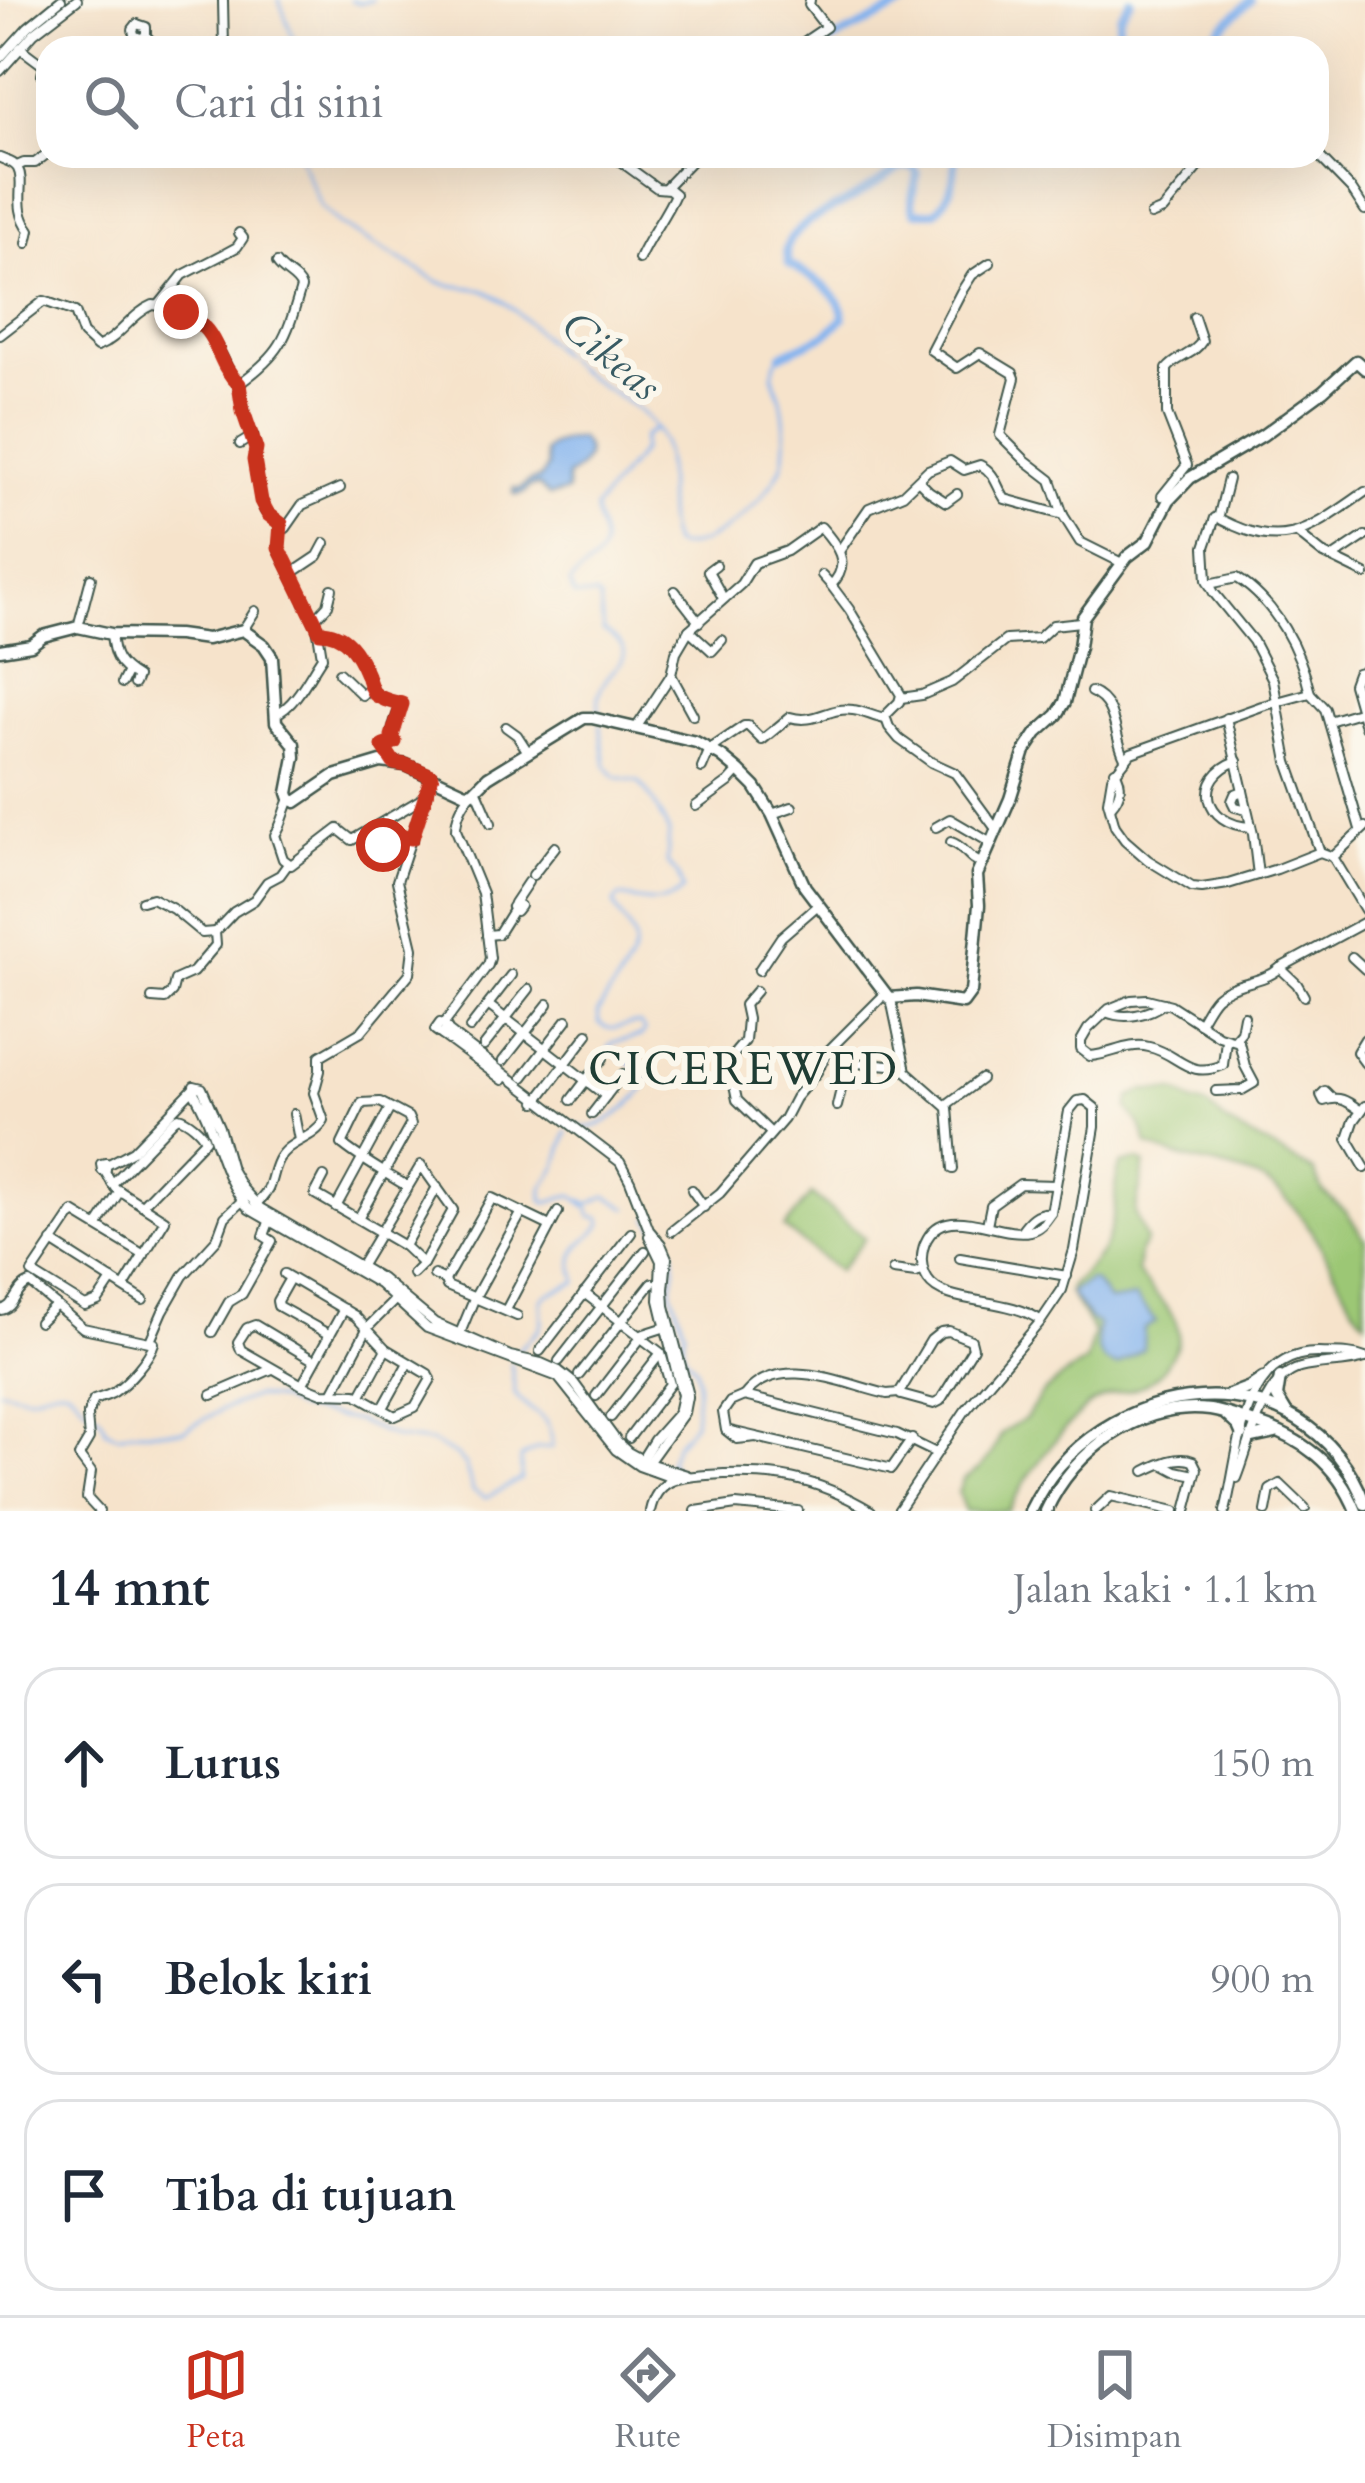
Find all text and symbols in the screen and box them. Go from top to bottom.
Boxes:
search box [36,36,1329,168]
icon: search [78,69,144,135]
text: Cari di sini [174,72,384,133]
route end [154,285,208,339]
water label: Cikeas [549,298,673,414]
route start [356,818,410,872]
district label: CICEREWED [588,1039,900,1100]
text: 14 mnt [48,1554,210,1624]
text: Jalan kaki · 1.1 km [1013,1563,1317,1616]
icon: ahead [51,1730,117,1796]
text: Lurus [165,1733,281,1794]
text: 150 m [1211,1737,1314,1790]
icon: left [51,1946,117,2012]
text: Belok kiri [165,1949,372,2010]
text: 900 m [1211,1953,1314,2006]
icon: arrive [51,2162,117,2228]
text: Tiba di tujuan [165,2165,456,2226]
tab: Peta [183,2342,249,2459]
tab: Rute [615,2342,681,2459]
tab: Disimpan [1047,2342,1182,2459]

